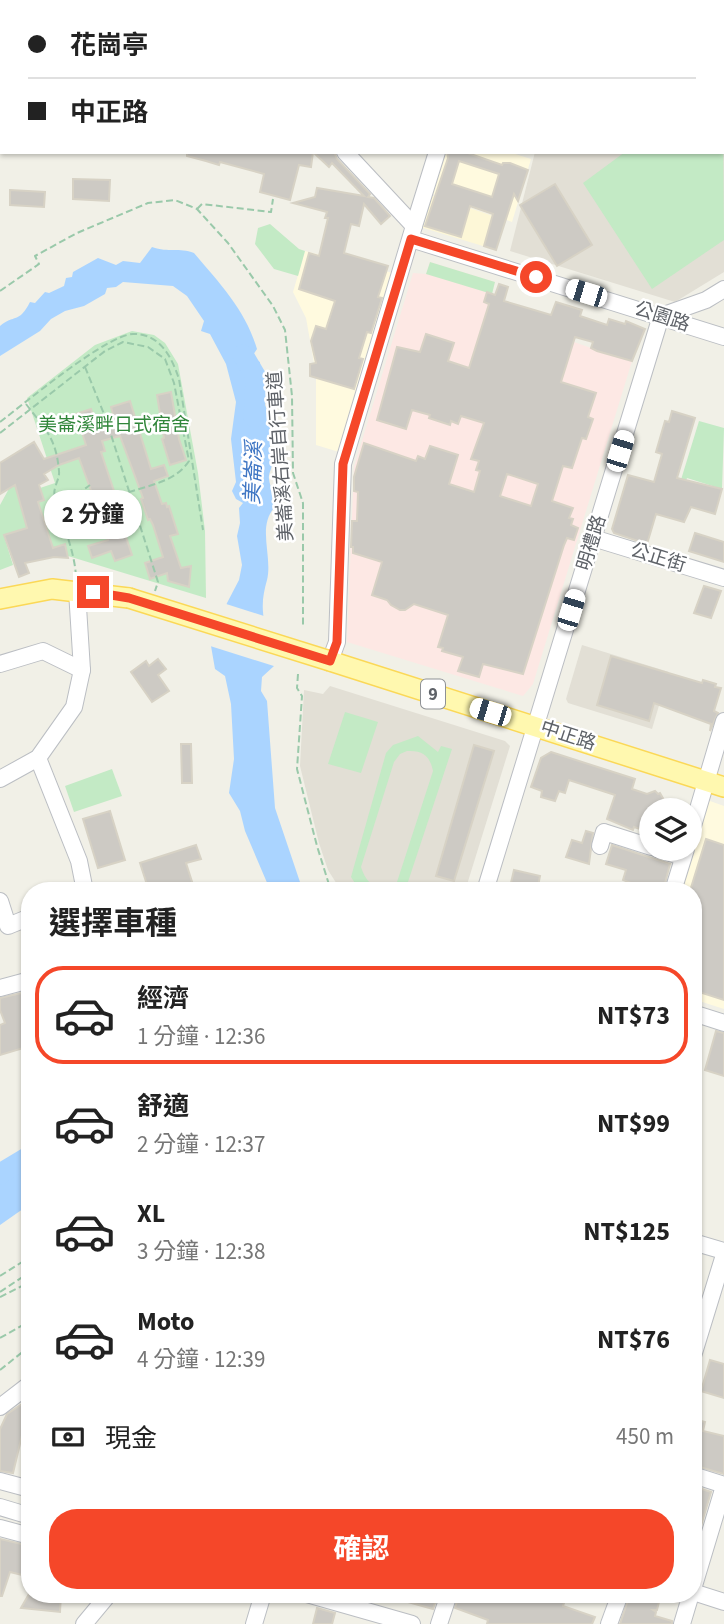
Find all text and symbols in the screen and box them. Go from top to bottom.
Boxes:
text: 花崗亭 [70,27,148,64]
text: 中正路 [70,94,148,131]
route start [520,261,552,293]
car [563,277,610,309]
street label: 公園路 [631,295,693,339]
street label: 美崙溪右岸自行車道 [262,370,300,542]
park label: 美崙溪畔日式宿舍 [38,412,190,439]
car [604,428,637,474]
water label: 美崙溪 [237,438,269,505]
callout: 2 分鐘 [44,490,142,540]
text: 2 分鐘 [62,498,124,531]
street label: 明禮路 [571,512,613,574]
street label: 公正街 [627,537,689,579]
route end [77,576,109,608]
car [555,587,588,633]
road number: 9 [421,680,445,708]
car [467,696,514,728]
street label: 中正路 [537,714,599,758]
map controls [639,798,702,861]
button: layers [639,798,702,861]
text: 選擇車種 [49,901,177,947]
text: 經濟 [137,980,189,1017]
icon: car [53,984,116,1047]
text: NT$73 [597,997,670,1034]
text: 1 分鐘 · 12:36 [137,1020,265,1053]
text: 舒適 [137,1088,189,1125]
icon: car [53,1092,116,1155]
text: NT$99 [597,1105,670,1142]
text: 2 分鐘 · 12:37 [137,1128,265,1161]
text: XL [137,1195,165,1232]
icon: car [53,1200,116,1263]
text: NT$125 [583,1213,670,1250]
text: 3 分鐘 · 12:38 [137,1235,265,1268]
text: Moto [137,1303,194,1340]
icon: car [53,1308,116,1371]
text: NT$76 [597,1321,670,1358]
text: 4 分鐘 · 12:39 [137,1343,265,1376]
icon: cash [49,1418,87,1456]
text: 現金 [105,1420,157,1457]
text: 450 m [616,1420,674,1453]
button: 確認 [49,1509,674,1589]

